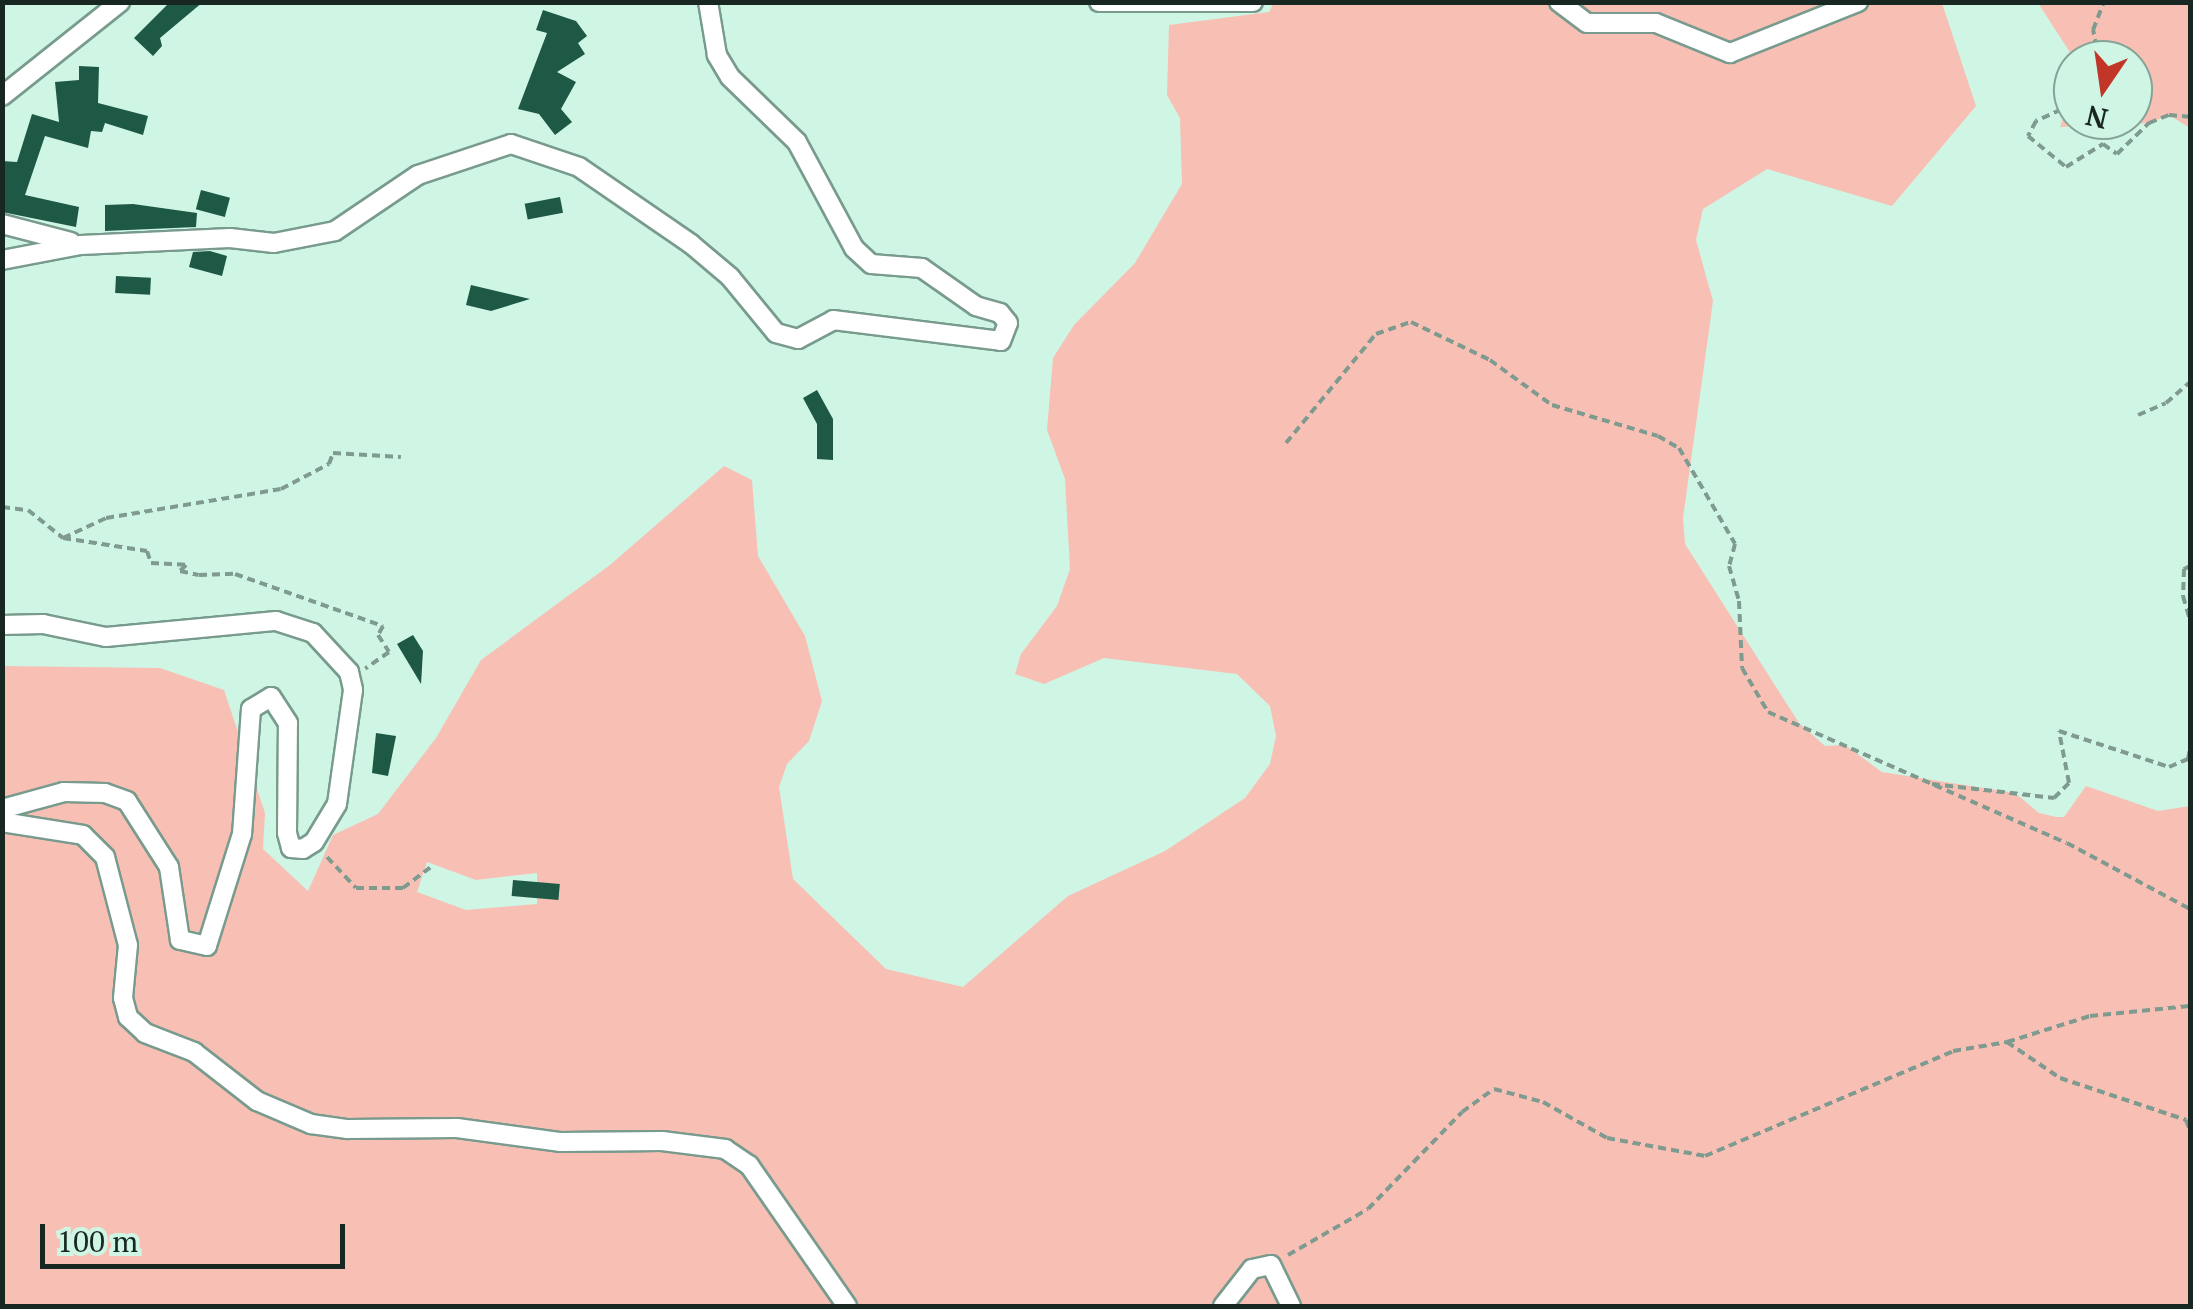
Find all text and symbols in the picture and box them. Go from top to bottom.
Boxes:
north arrow [2053,40,2153,140]
text: N [2082,97,2111,138]
scale bar [45,1204,350,1266]
text: 100 m [57,1221,138,1261]

